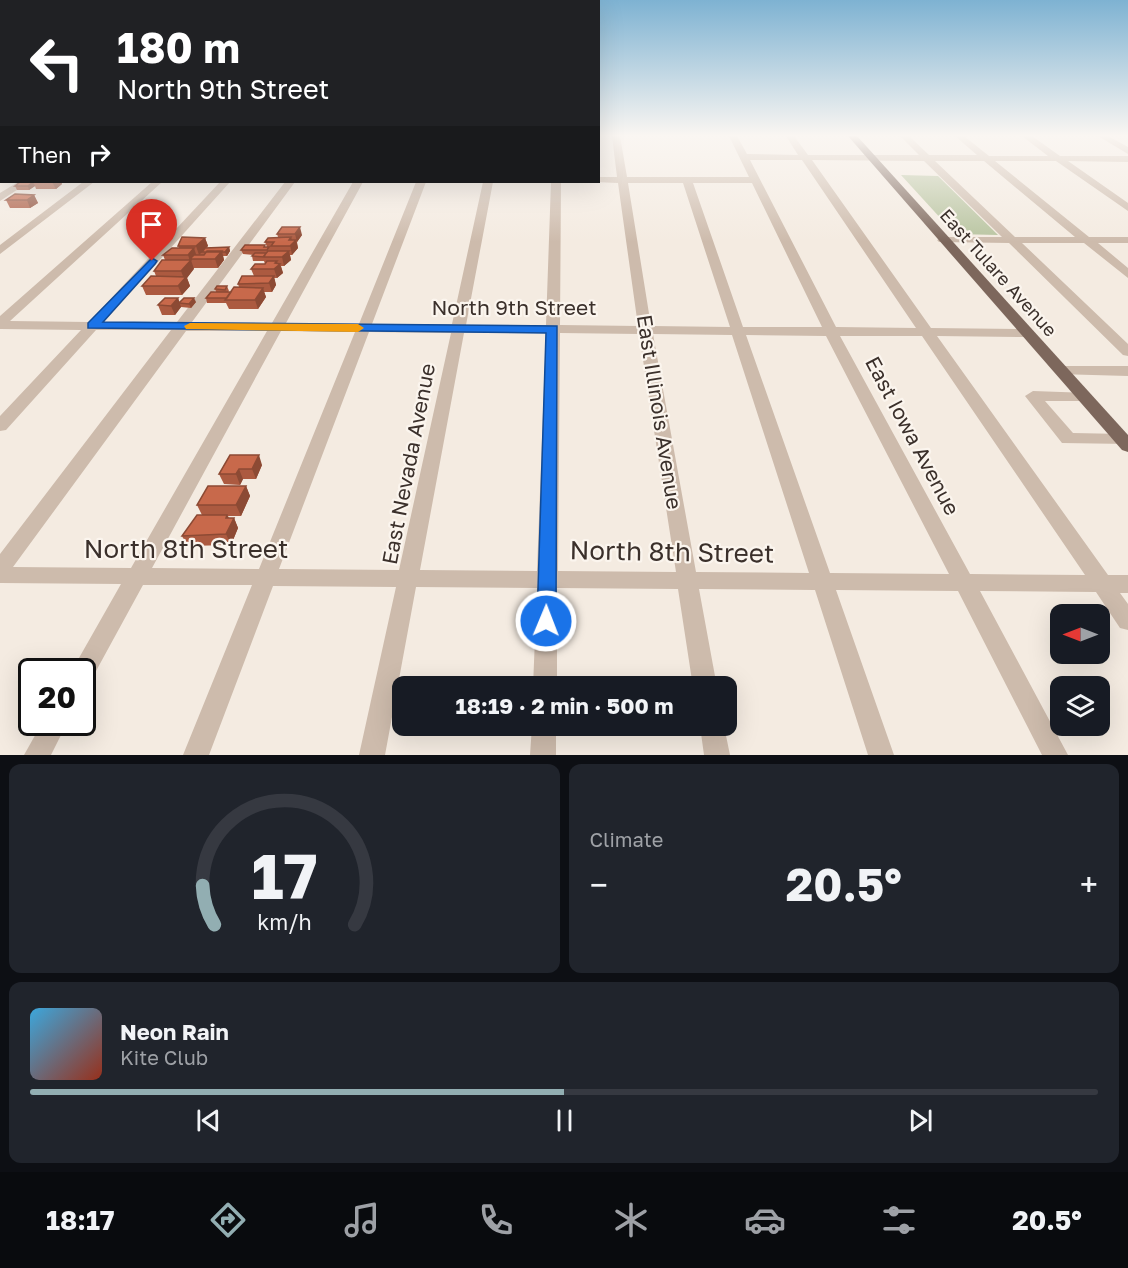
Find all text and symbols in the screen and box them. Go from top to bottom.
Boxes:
text: 180 m [117,22,240,72]
icon: left [18,24,96,102]
text: North 9th Street [117,73,329,105]
icon: right [83,138,116,171]
text: Then [18,141,71,168]
pin [126,199,177,261]
street label: East Tulare Avenue [936,204,1062,341]
icon: arrive [135,208,168,241]
street label: North 9th Street [431,294,597,320]
street label: East Illinois Avenue [632,313,688,511]
street label: East Iowa Avenue [860,352,966,519]
street label: East Nevada Avenue [376,361,440,566]
street label: North 8th Street [84,533,288,564]
street label: North 8th Street [569,534,775,569]
position arrow [514,589,578,653]
north arrow [1050,604,1110,664]
map controls [1050,604,1110,736]
speed limit sign: 20 [18,658,96,736]
button: layers [1050,676,1110,736]
text: 18:19 · 2 min · 500 m [455,692,674,719]
text: Climate [590,827,663,851]
text: 17 [251,838,317,913]
text: 20.5° [786,857,902,911]
text: − [590,865,608,904]
text: + [1080,865,1098,904]
text: km/h [257,910,312,936]
text: Neon Rain [120,1018,229,1045]
text: Kite Club [120,1045,208,1069]
icon: previous [192,1104,225,1137]
icon: pause [548,1104,581,1137]
icon: next [904,1104,937,1137]
icon: directions [207,1199,249,1241]
icon: music [341,1199,383,1241]
icon: phone [475,1199,517,1241]
icon: climate [610,1199,652,1241]
icon: car [744,1199,786,1241]
icon: filters [878,1199,920,1241]
text: 18:17 [46,1204,115,1236]
text: 20.5° [1012,1204,1082,1236]

